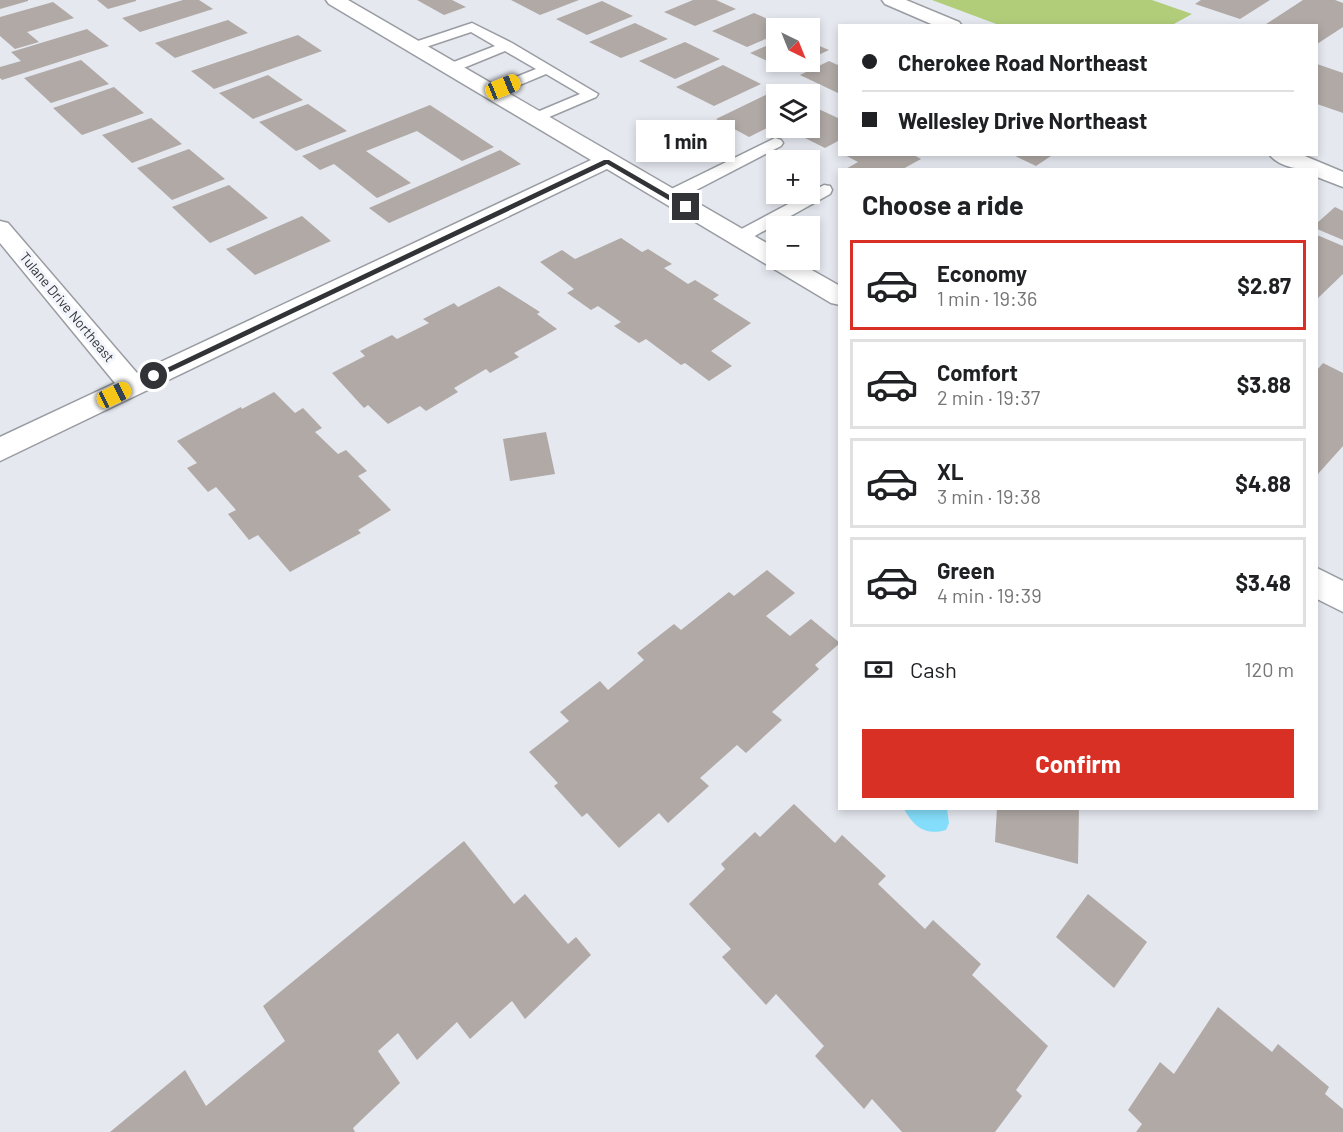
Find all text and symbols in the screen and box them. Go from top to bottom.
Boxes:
north arrow [766,18,820,72]
map controls [766,18,820,270]
text: Cherokee Road Northeast [898,49,1148,75]
car [483,72,523,102]
button: layers [766,84,820,138]
text: Wellesley Drive Northeast [898,107,1147,133]
callout: 1 min [636,120,736,162]
text: 1 min [664,129,707,153]
button: + [766,150,820,204]
text: Choose a ride [862,188,1024,220]
route end [672,193,699,220]
button: − [766,216,820,270]
street label: Tulane Drive Northeast [16,248,118,365]
icon: car [865,258,919,312]
text: Economy [937,260,1027,286]
text: $2.87 [1237,272,1291,298]
text: 1 min · 19:36 [937,286,1037,310]
icon: car [865,357,919,411]
text: Comfort [937,359,1018,385]
route start [140,362,167,389]
text: $3.88 [1237,371,1291,397]
car [94,379,134,411]
text: 2 min · 19:37 [937,385,1040,409]
icon: car [865,456,919,510]
text: XL [937,458,963,484]
text: $4.88 [1235,470,1291,496]
text: 3 min · 19:38 [937,484,1041,508]
icon: car [865,555,919,609]
text: Green [937,557,995,583]
text: $3.48 [1235,569,1291,595]
text: 4 min · 19:39 [937,583,1042,607]
icon: cash [862,653,895,686]
text: Cash [910,656,957,682]
text: 120 m [1244,657,1294,681]
button: Confirm [862,729,1294,798]

